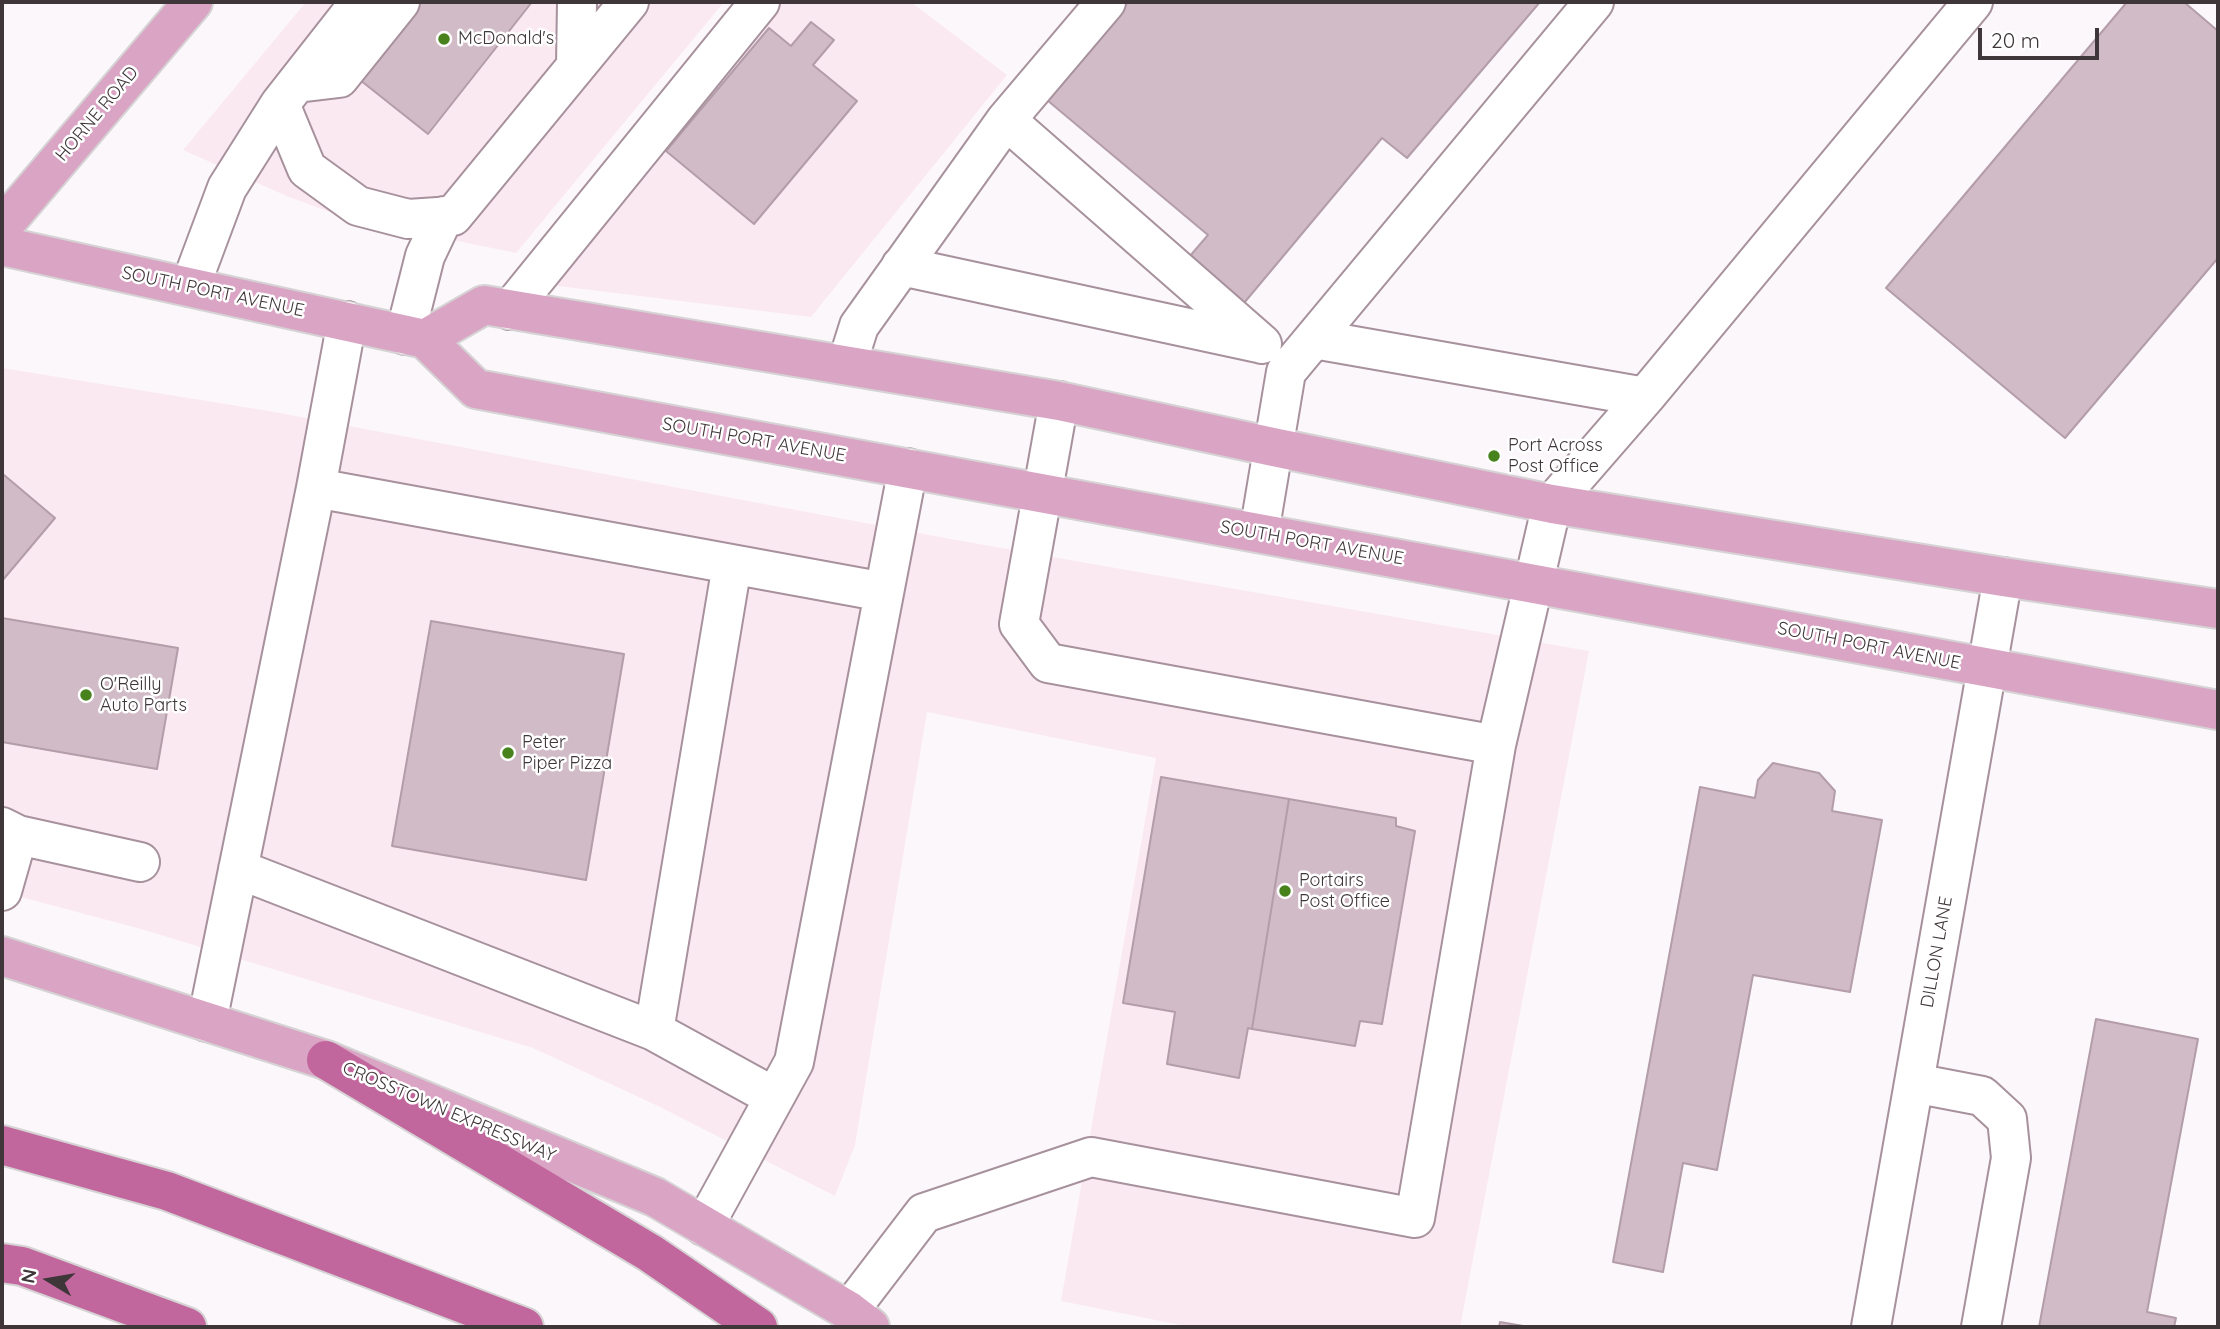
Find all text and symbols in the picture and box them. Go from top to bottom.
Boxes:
scale bar [1982,14,2103,58]
text: 20 m [1991,27,2040,53]
place label: McDonald's [458,28,554,50]
marker: McDonald's [436,31,452,47]
street label: HORNE ROAD [51,62,143,166]
street label: SOUTH PORT AVENUE [120,262,306,322]
street label: SOUTH PORT AVENUE [661,413,847,467]
place label: Port Across Post Office [1508,435,1603,478]
marker: Port Across Post Office [1486,448,1502,464]
street label: SOUTH PORT AVENUE [1219,516,1405,570]
street label: SOUTH PORT AVENUE [1776,618,1962,674]
place label: O'Reilly Auto Parts [100,674,187,716]
marker: O'Reilly Auto Parts [78,687,94,703]
place label: Peter Piper Pizza [522,732,612,774]
marker: Peter Piper Pizza [500,745,516,761]
place label: Portairs Post Office [1299,870,1390,912]
marker: Portairs Post Office [1277,883,1293,899]
street label: DILLON LANE [1917,895,1957,1009]
street label: CROSSTOWN EXPRESSWAY [339,1057,559,1167]
north arrow [14,1245,84,1315]
text: N [15,1267,41,1285]

